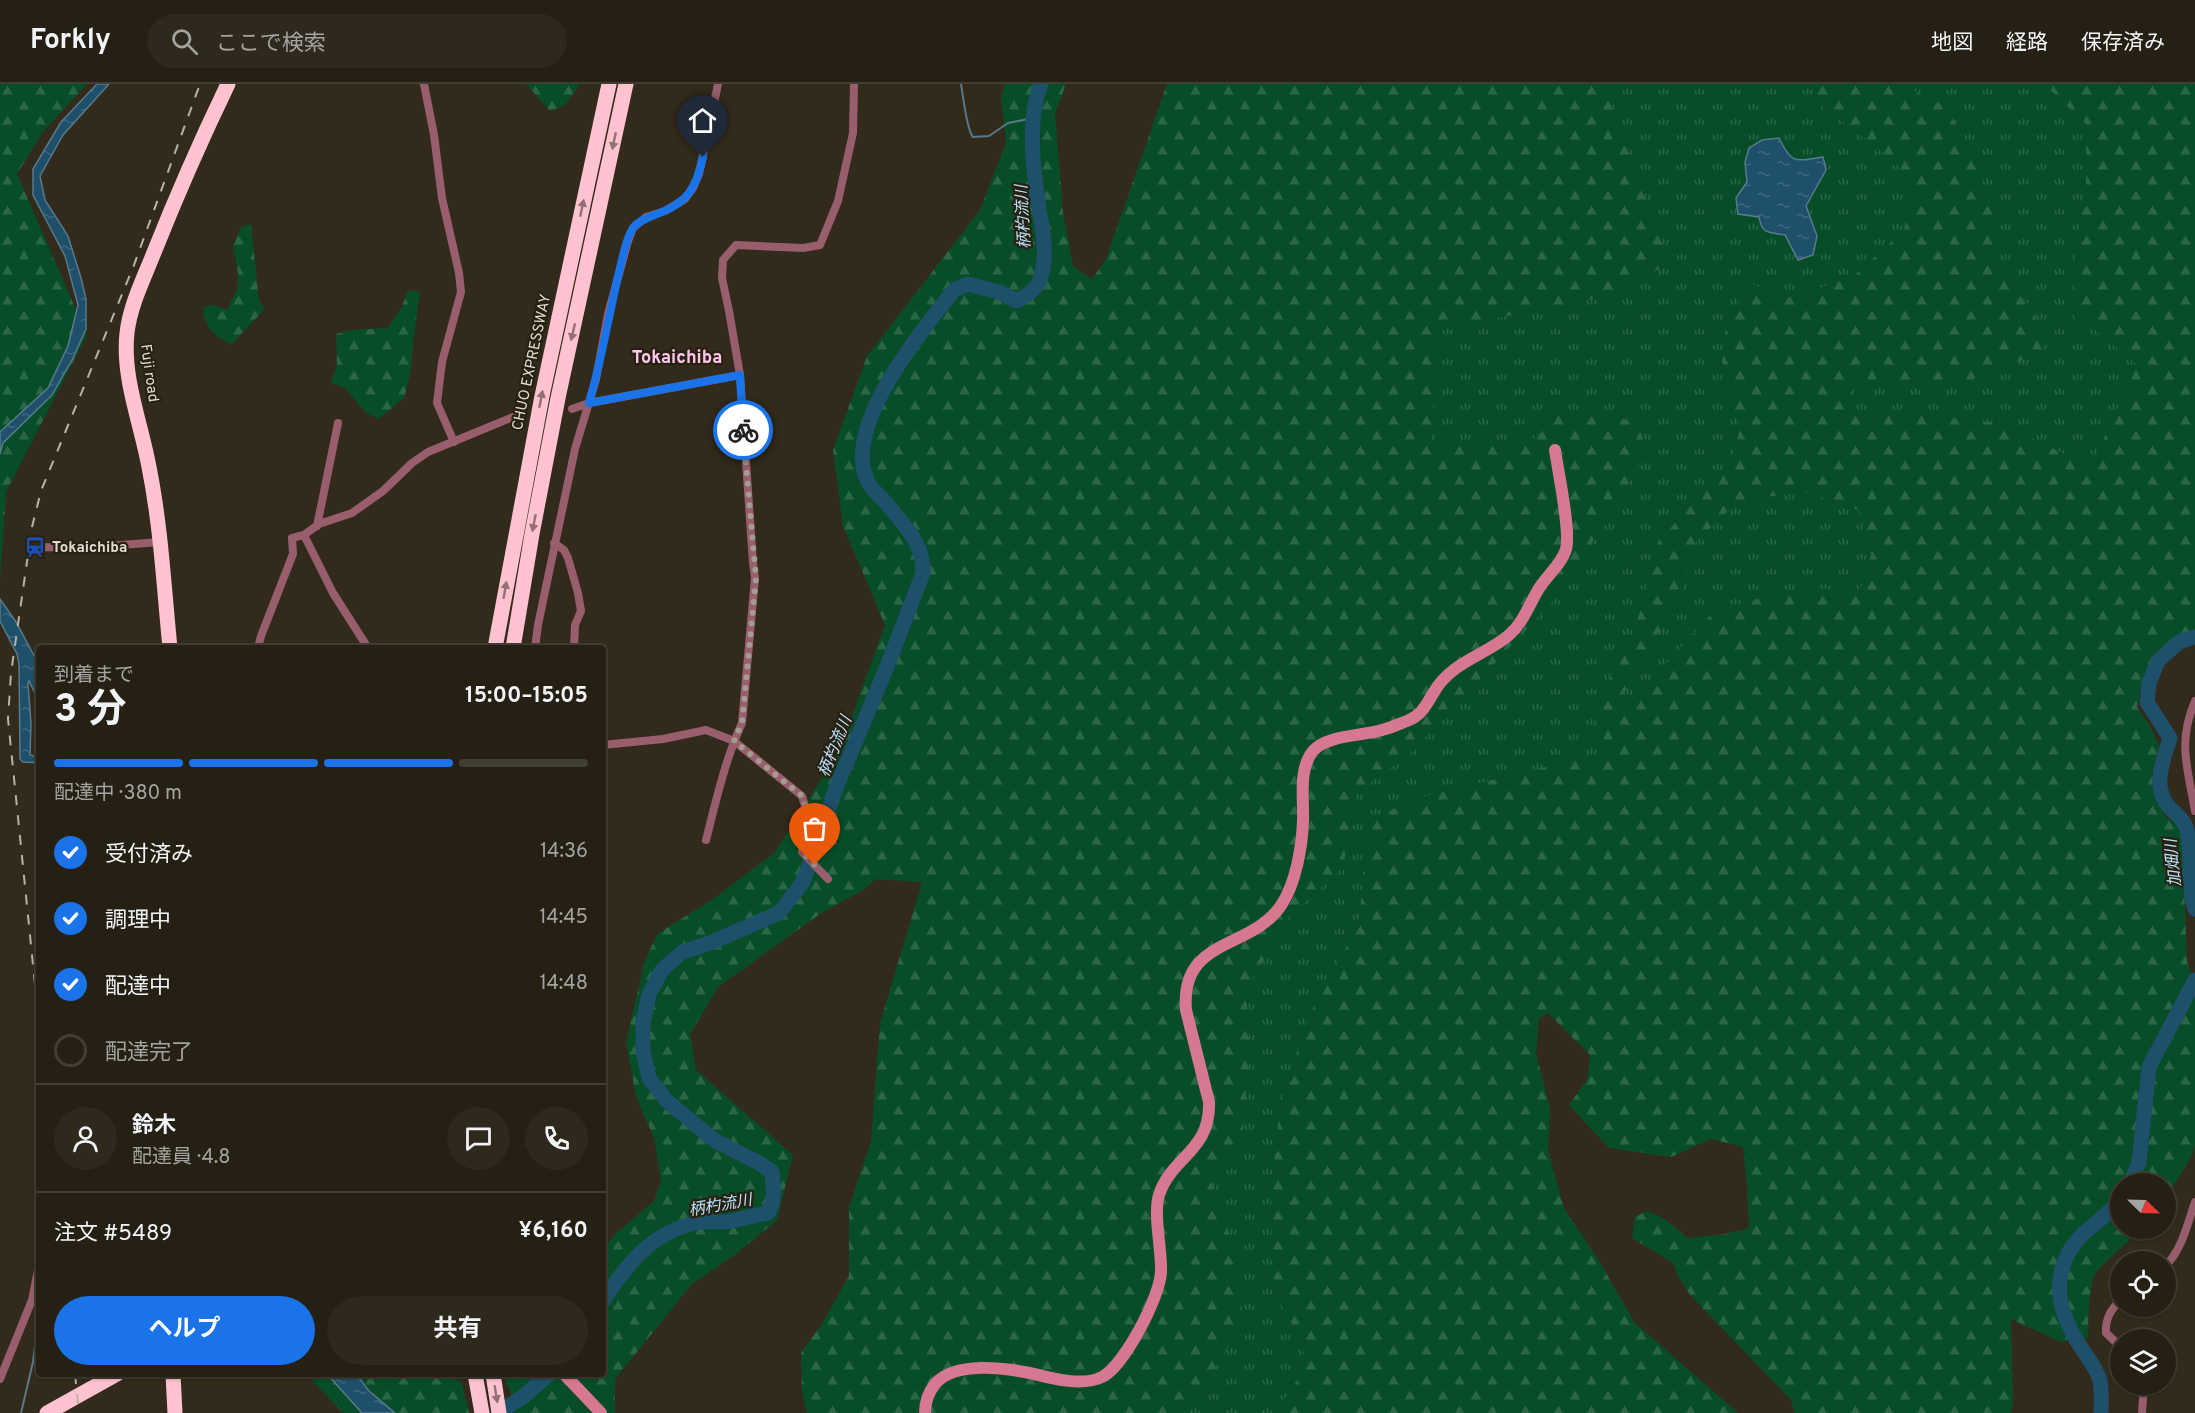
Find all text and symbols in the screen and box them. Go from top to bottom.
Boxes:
search box [147,14,567,68]
text: Forkly [30,23,111,59]
icon: search [168,25,201,58]
text: 地図 [1931,30,1973,57]
text: 経路 [2006,30,2048,57]
text: 保存済み [2081,30,2165,57]
text: ここで検索 [216,31,326,58]
pin [677,95,728,157]
icon: home [686,104,719,137]
one-way arrow [609,132,619,151]
water label: 柄杓流川 [1012,182,1036,249]
one-way arrow [578,198,587,217]
street label: CHUO EXPRESSWAY [509,292,556,432]
one-way arrow [568,323,577,342]
street label: Fuji road [135,343,162,404]
district label: Tokaichiba [632,347,722,370]
one-way arrow [537,389,546,408]
courier [713,400,773,460]
icon: bike [727,414,760,447]
one-way arrow [529,514,538,533]
station icon: Tokaichiba [23,535,47,559]
place label: Tokaichiba [52,539,127,558]
one-way arrow [501,581,510,600]
text: 到着まで [54,663,134,689]
text: 15:00–15:05 [465,683,588,710]
text: 3 分 [54,687,126,736]
water label: 柄杓流川 [815,711,858,780]
text: 配達中 · 380 m [54,781,182,807]
pin [789,803,840,865]
icon: bag [798,812,831,845]
icon: check [54,836,87,869]
water label: 加畑川 [2161,836,2186,888]
text: 14:36 [540,839,588,865]
text: 受付済み [105,842,193,869]
icon: check [54,902,87,935]
text: 14:45 [539,905,588,931]
text: 調理中 [105,908,171,935]
icon: check [54,968,87,1001]
text: 14:48 [539,971,588,997]
text: 配達中 [105,974,171,1001]
text: 配達完了 [105,1040,193,1067]
button: person [54,1107,117,1170]
button: chat [447,1107,510,1170]
button: phone [525,1107,588,1170]
text: 鈴木 [132,1113,176,1140]
text: 配達員 · 4.8 [132,1145,231,1171]
north arrow [2110,1173,2176,1239]
map controls [2110,1173,2176,1395]
water label: 柄杓流川 [687,1190,756,1221]
text: ¥6,160 [519,1218,588,1245]
text: 注文 #5489 [54,1221,172,1248]
button: locate [2110,1251,2176,1317]
button: ヘルプ [54,1296,315,1365]
button: 共有 [327,1296,588,1365]
button: layers [2110,1329,2176,1395]
one-way arrow [492,1384,501,1403]

